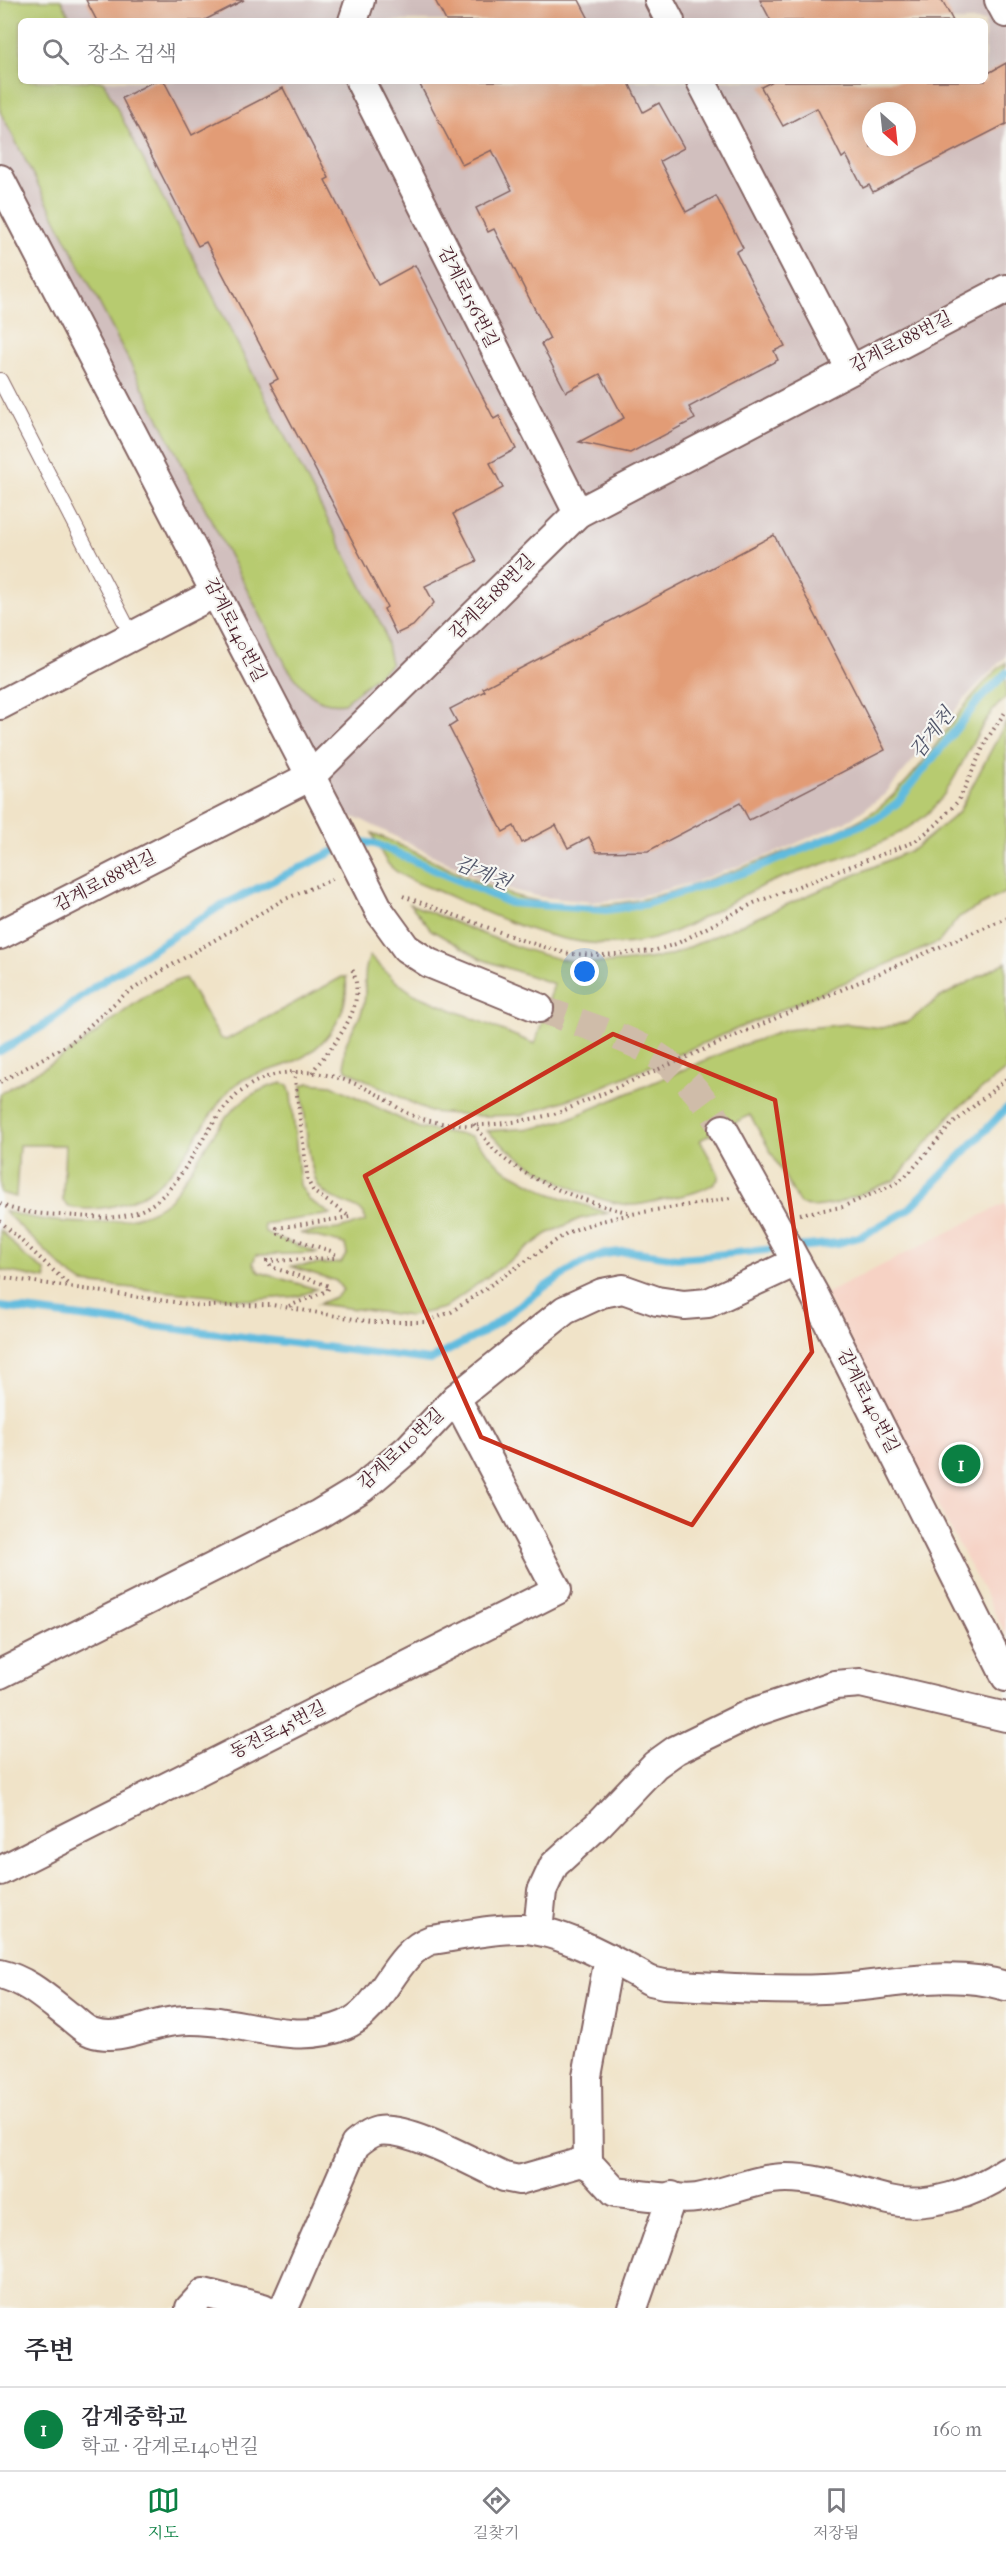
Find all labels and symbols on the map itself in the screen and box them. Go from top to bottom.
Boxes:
north arrow [862,102,916,156]
street label: 감계로156번길 [433,243,503,351]
street label: 감계로188번길 [847,307,955,377]
street label: 감계로188번길 [445,550,539,644]
street label: 감계로140번길 [200,574,270,686]
water label: 감계천 [905,702,960,763]
street label: 감계로188번길 [51,846,159,916]
water label: 감계천 [452,851,516,896]
your location [570,957,599,986]
street label: 감계로140번길 [833,1345,903,1457]
street label: 감계로110번길 [354,1404,448,1494]
pin: 1 [942,1442,980,1486]
street label: 동전로45번길 [227,1697,329,1763]

